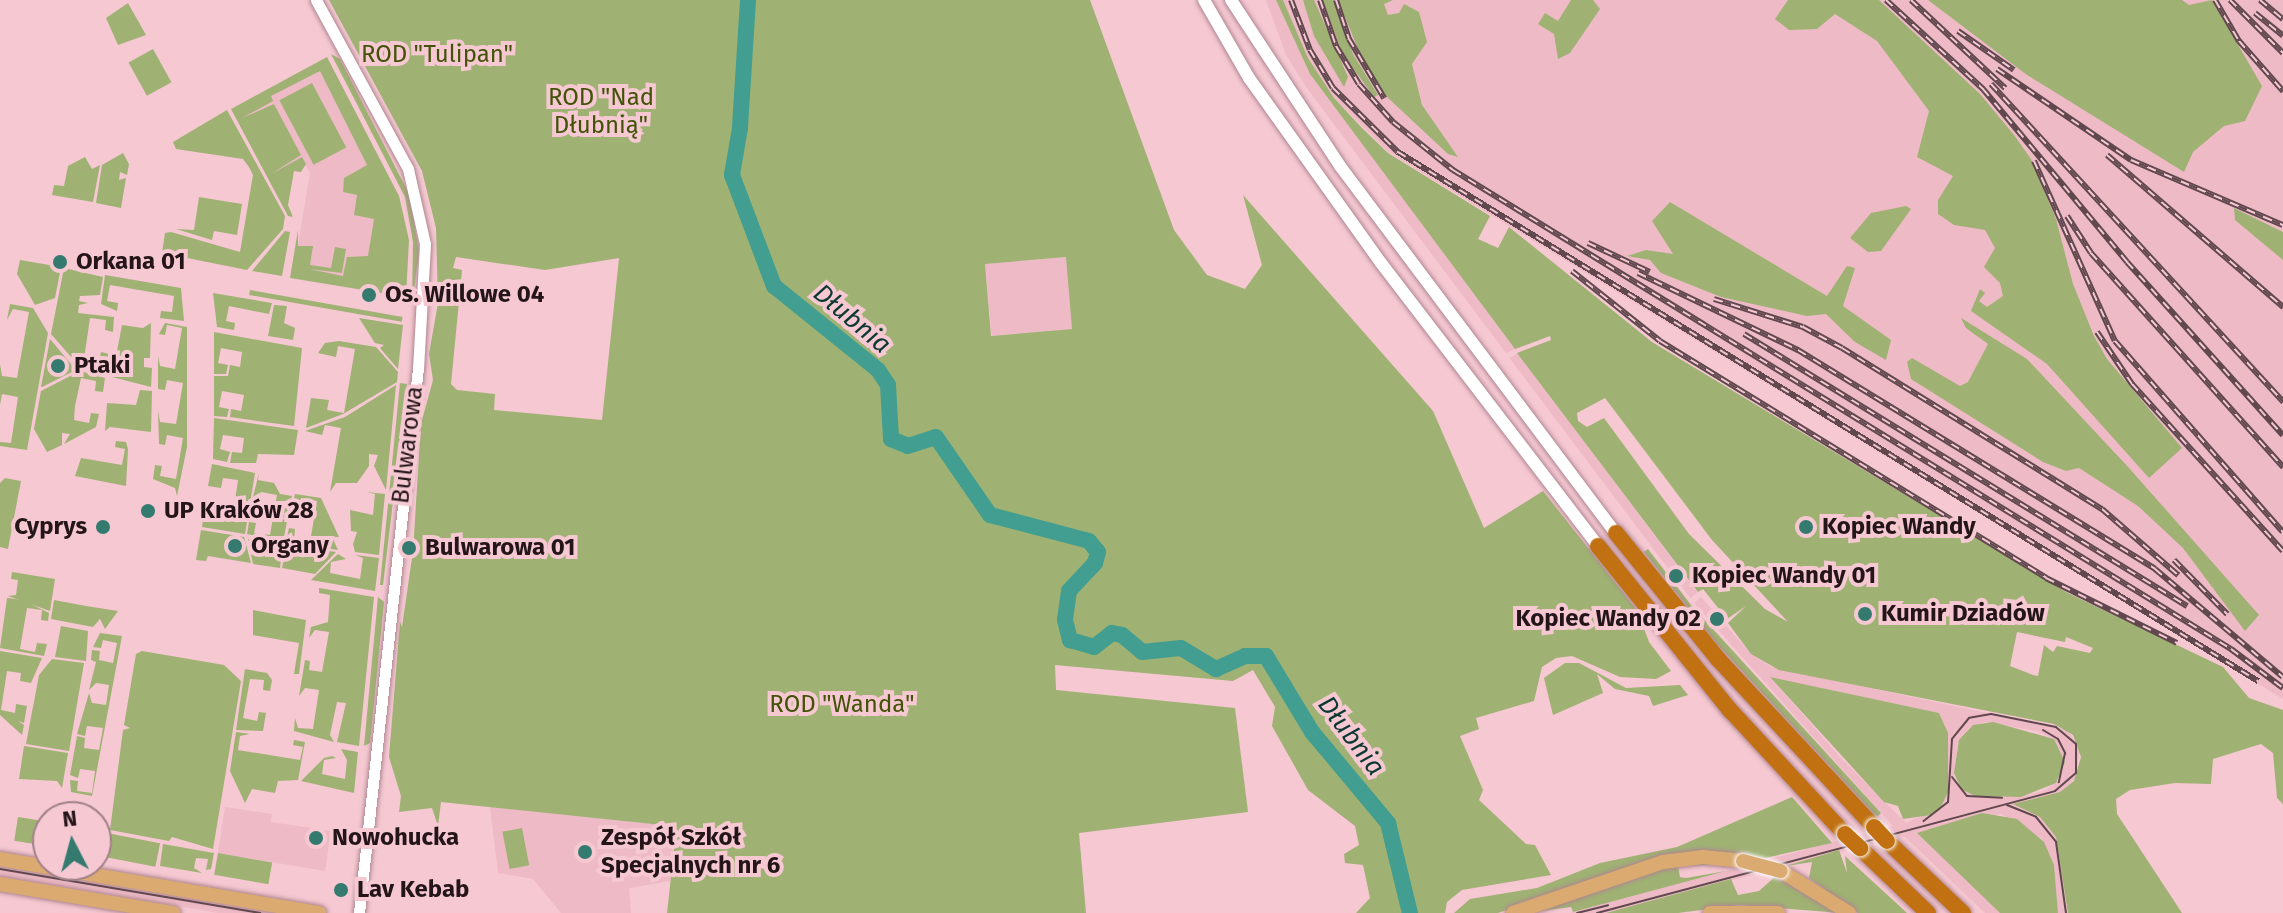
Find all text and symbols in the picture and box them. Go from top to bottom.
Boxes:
park label: ROD "Tulipan" [361,41,513,69]
park label: ROD "Nad Dłubnią" [548,84,654,140]
place label: Orkana 01 [76,248,186,276]
marker: Orkana 01 [51,253,69,271]
water label: Dłubnia [807,278,897,360]
place label: Os. Willowe 04 [385,281,544,309]
marker: Os. Willowe 04 [360,286,378,304]
place label: Ptaki [74,352,130,380]
marker: Ptaki [49,357,67,375]
street label: Bulwarowa [387,385,429,505]
place label: UP Kraków 28 [164,497,314,525]
marker: UP Kraków 28 [139,502,157,520]
place label: Cyprys [14,513,87,541]
place label: Kopiec Wandy [1822,513,1976,541]
marker: Cyprys [94,518,112,536]
marker: Kopiec Wandy [1797,518,1815,536]
place label: Organy [251,532,329,560]
place label: Bulwarowa 01 [425,534,576,562]
marker: Organy [226,537,244,555]
marker: Bulwarowa 01 [400,539,418,557]
place label: Kopiec Wandy 01 [1692,562,1876,590]
marker: Kopiec Wandy 01 [1667,567,1685,585]
place label: Kumir Dziadów [1881,600,2045,628]
place label: Kopiec Wandy 02 [1515,605,1701,633]
marker: Kumir Dziadów [1856,605,1874,623]
marker: Kopiec Wandy 02 [1708,610,1726,628]
water label: Dłubnia [1311,690,1391,782]
park label: ROD "Wanda" [769,691,915,719]
north arrow [32,801,112,881]
text: N [61,804,78,833]
place label: Nowohucka [332,824,459,852]
place label: Zespół Szkół Specjalnych nr 6 [601,824,780,880]
marker: Nowohucka [307,829,325,847]
marker: Zespół Szkół Specjalnych nr 6 [576,843,594,861]
place label: Lav Kebab [357,876,469,904]
marker: Lav Kebab [332,881,350,899]

